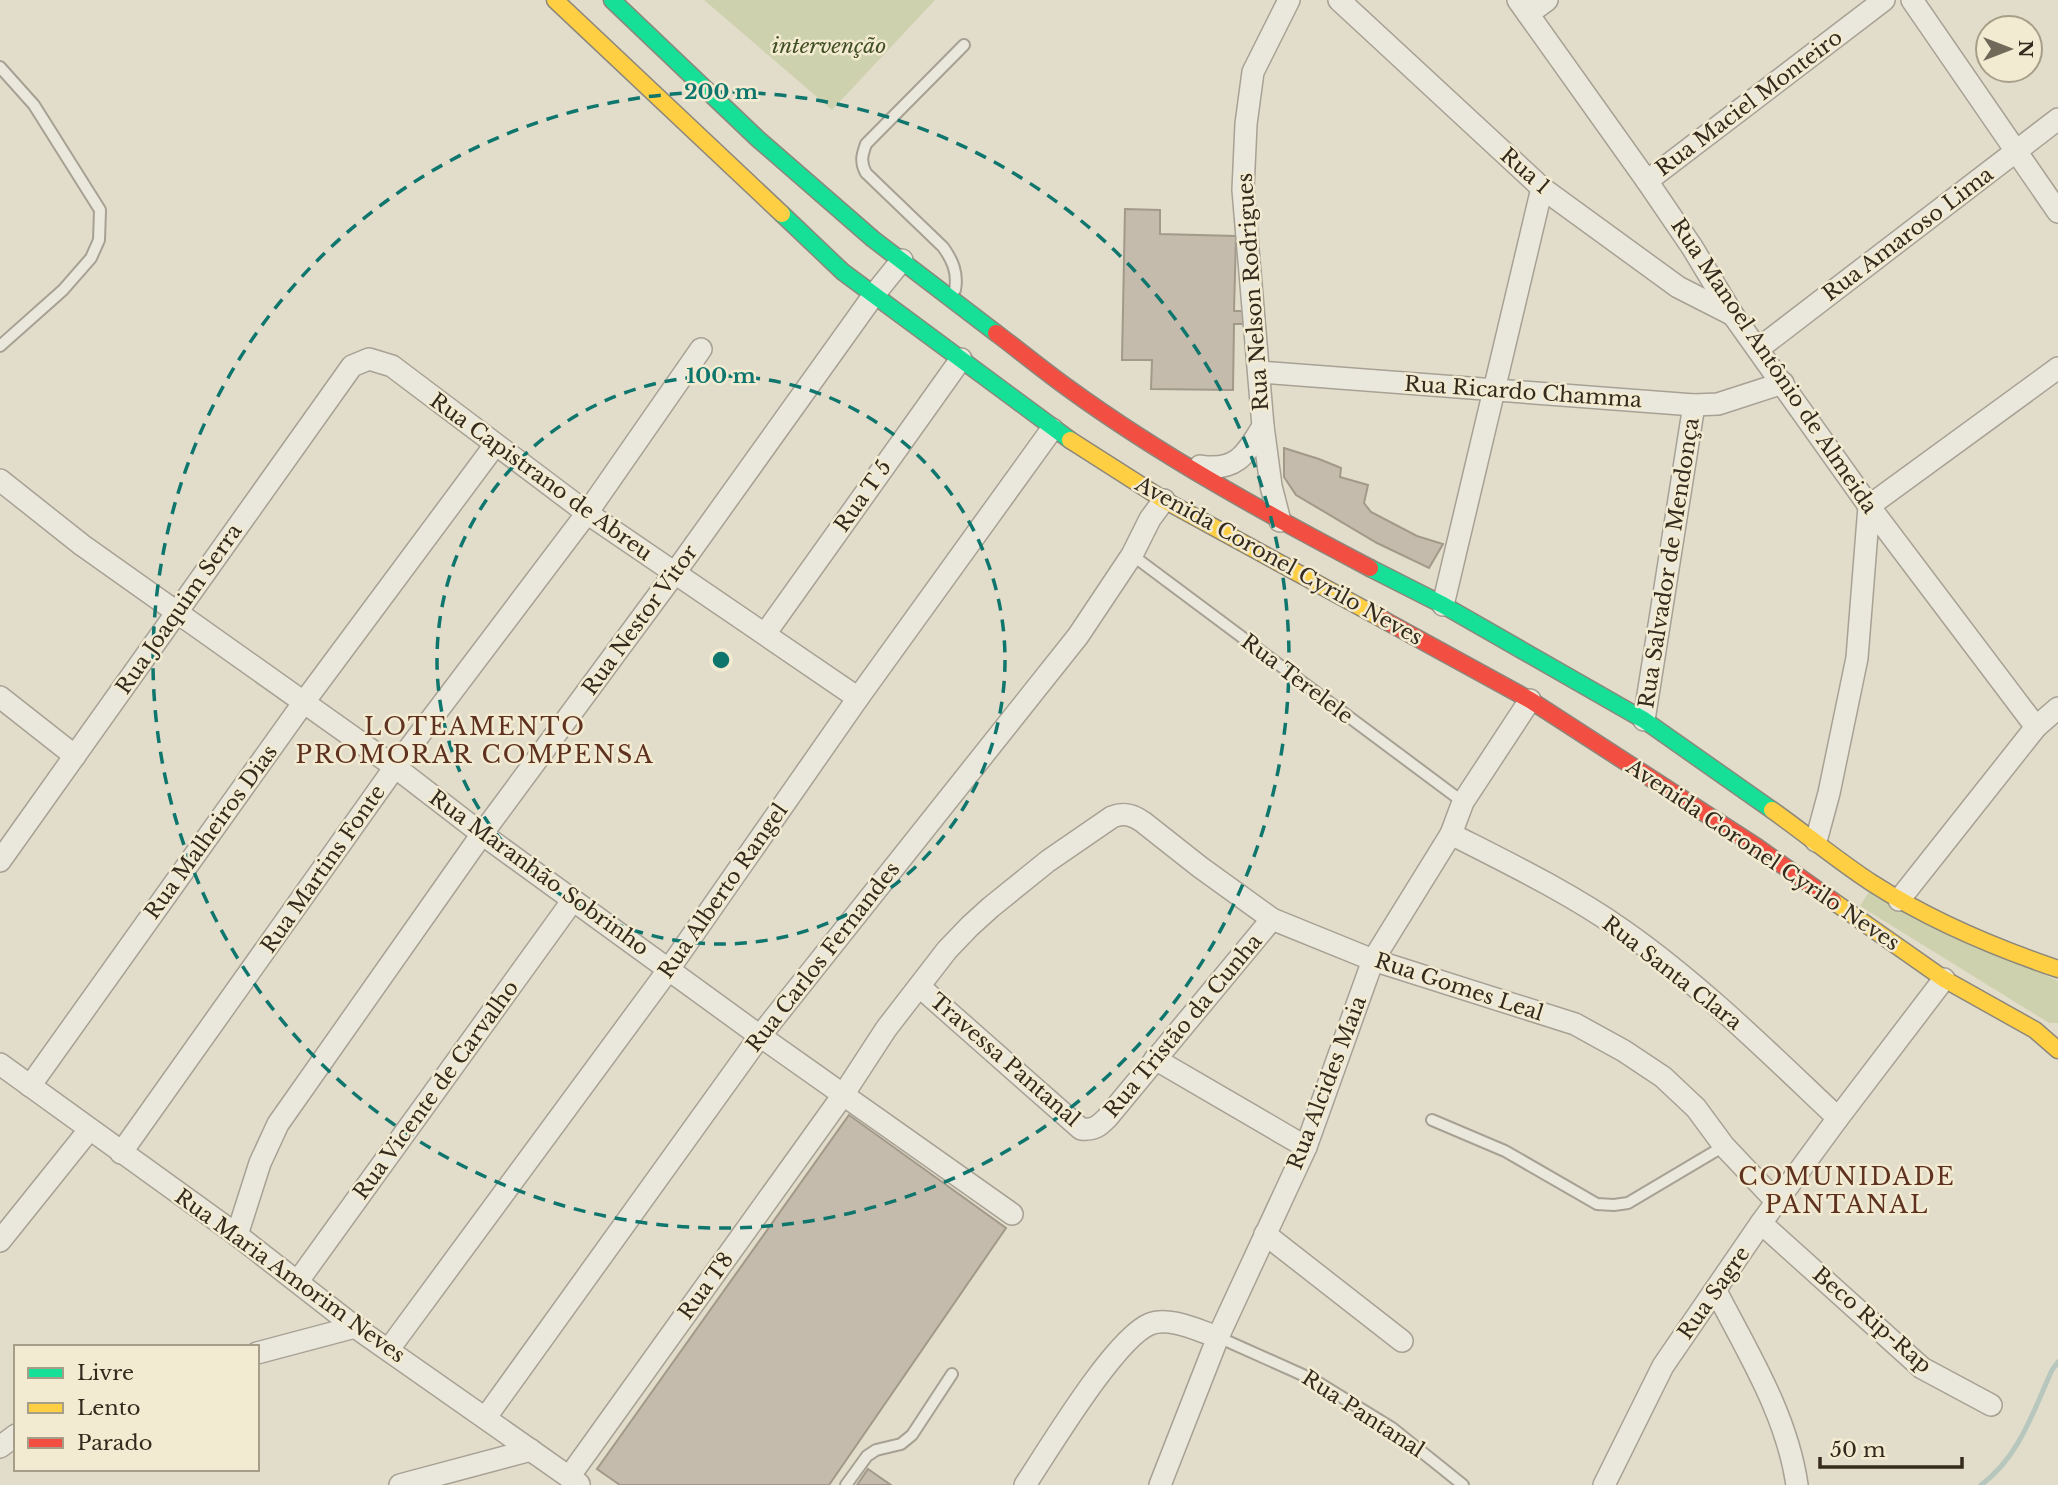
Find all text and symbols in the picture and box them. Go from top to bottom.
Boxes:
north arrow [1974,14,2044,84]
street label: Rua Maciel Monteiro [1651,24,1847,182]
park label: intervenção [772,33,886,59]
text: N [2014,40,2037,58]
text: 200 m [684,79,758,105]
street label: Rua 1 [1495,142,1555,200]
street label: Rua Amaroso Lima [1818,161,1999,307]
street label: Rua Nelson Rodrigues [1232,172,1274,412]
street label: Rua Manoel Antônio de Almeida [1665,213,1883,519]
text: 100 m [686,363,756,389]
street label: Rua Ricardo Chamma [1403,371,1643,413]
street label: Rua Capistrano de Abreu [425,388,657,566]
street label: Rua Salvador de Mendonça [1633,415,1705,710]
street label: Rua T 5 [829,455,897,537]
street label: Avenida Coronel Cyrilo Neves [1130,471,1427,651]
street label: Rua Joaquim Serra [110,519,248,699]
street label: Rua Nestor Vitor [577,540,703,700]
street label: Rua Terelele [1236,628,1358,730]
centre of rings [709,648,733,672]
district label: LOTEAMENTO PROMORAR COMPENSA [296,712,654,769]
street label: Rua Malheiros Dias [139,740,283,924]
street label: Avenida Coronel Cyrilo Neves [1621,753,1905,956]
street label: Rua Martins Fonte [255,780,391,958]
street label: Rua Maranhão Sobrinho [424,784,654,962]
street label: Rua Alberto Rangel [653,798,793,984]
street label: Rua Carlos Fernandes [741,857,905,1057]
street label: Rua Santa Clara [1597,910,1747,1036]
street label: Rua Tristão da Cunha [1099,929,1268,1123]
street label: Rua Gomes Leal [1371,947,1547,1027]
street label: Rua Vicente de Carvalho [348,975,524,1205]
street label: Travessa Pantanal [925,988,1085,1132]
street label: Rua Alcides Maia [1282,992,1372,1173]
district label: COMUNIDADE PANTANAL [1738,1162,1956,1219]
street label: Rua Maria Amorim Neves [170,1184,410,1368]
street label: Rua Sagre [1672,1241,1756,1345]
street label: Rua T8 [673,1247,739,1325]
street label: Beco Rip-Rap [1807,1261,1937,1379]
legend [14,1345,259,1471]
text: Livre [77,1360,134,1386]
street label: Rua Pantanal [1297,1365,1429,1463]
text: Lento [77,1395,140,1421]
scale bar [1820,1426,1962,1470]
text: Parado [77,1430,152,1456]
text: 50 m [1830,1437,1886,1463]

